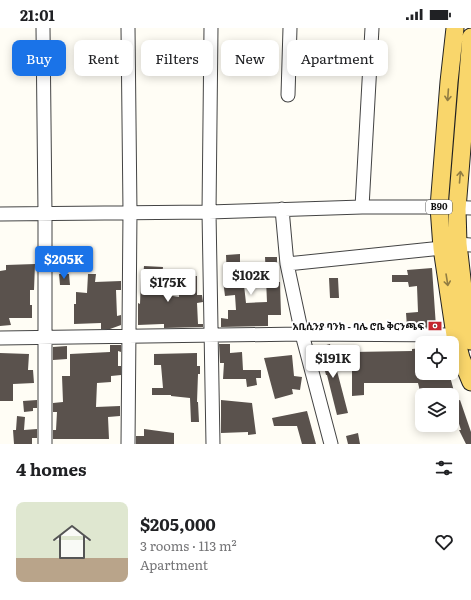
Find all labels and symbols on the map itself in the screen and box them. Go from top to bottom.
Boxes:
one-way arrow [444,88,451,101]
one-way arrow [456,171,463,184]
road number: B90 [426,200,452,214]
pin: $205K [36,246,92,280]
pin: $102K [223,262,279,296]
pin: $175K [140,269,196,303]
one-way arrow [443,273,451,286]
place label: አቢሲንያ ባንክ - ባሌ ሮቤ ቅርንጫፍ [292,318,424,333]
bank icon: አቢሲንያ ባንክ - ባሌ ሮቤ ቅርንጫፍ [427,318,443,334]
pin: $191K [305,345,361,379]

